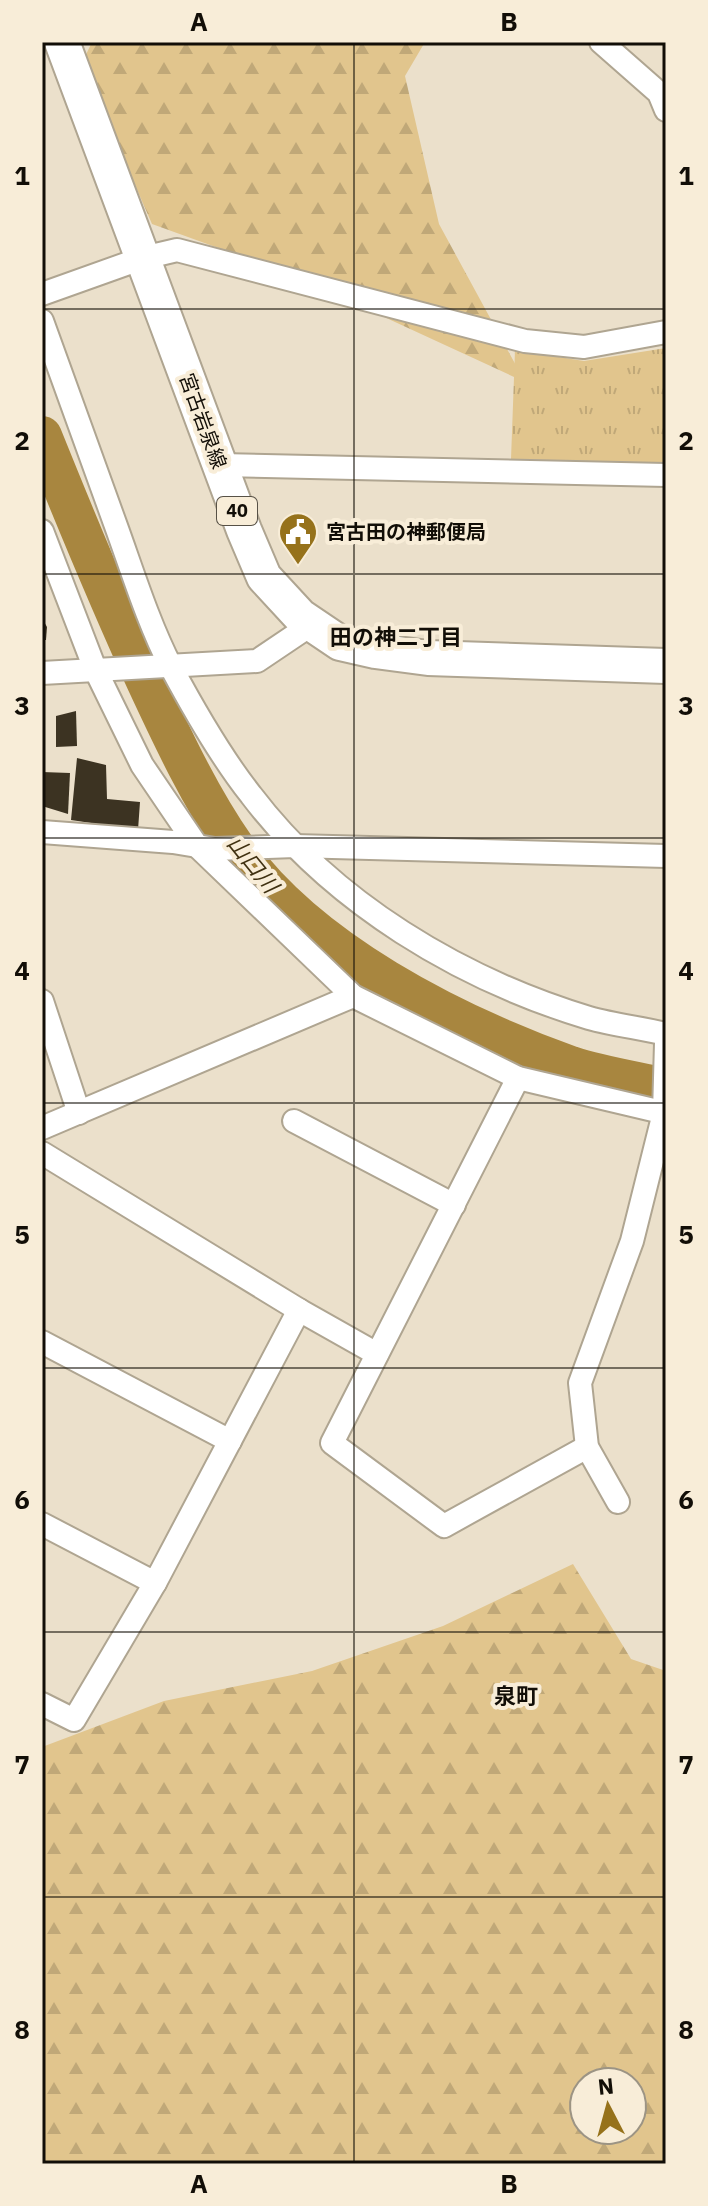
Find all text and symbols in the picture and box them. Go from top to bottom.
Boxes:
text: A [190,4,208,38]
text: B [500,4,518,38]
text: 1 [14,158,30,192]
text: 1 [678,158,694,192]
street label: 宮古岩泉線 [174,369,233,472]
text: 2 [14,423,30,457]
text: 2 [678,423,694,457]
road number: 40 [217,497,257,525]
public building icon: 宮古田の神郵便局 [277,511,319,566]
place label: 宮古田の神郵便局 [326,518,486,545]
district label: 田の神二丁目 [330,622,462,651]
text: 3 [14,688,30,722]
text: 3 [678,688,694,722]
water label: 山口川 [221,829,287,900]
text: 4 [14,953,30,987]
text: 4 [678,953,694,987]
text: 5 [14,1217,30,1251]
text: 5 [678,1217,694,1251]
text: 6 [14,1482,30,1516]
text: 6 [678,1482,694,1516]
district label: 泉町 [494,1681,538,1710]
text: 7 [14,1747,30,1781]
text: 7 [678,1747,694,1781]
text: 8 [14,2012,30,2046]
text: 8 [678,2012,694,2046]
north arrow [568,2066,648,2146]
text: N [596,2070,615,2101]
text: A [190,2166,208,2200]
text: B [500,2166,518,2200]

